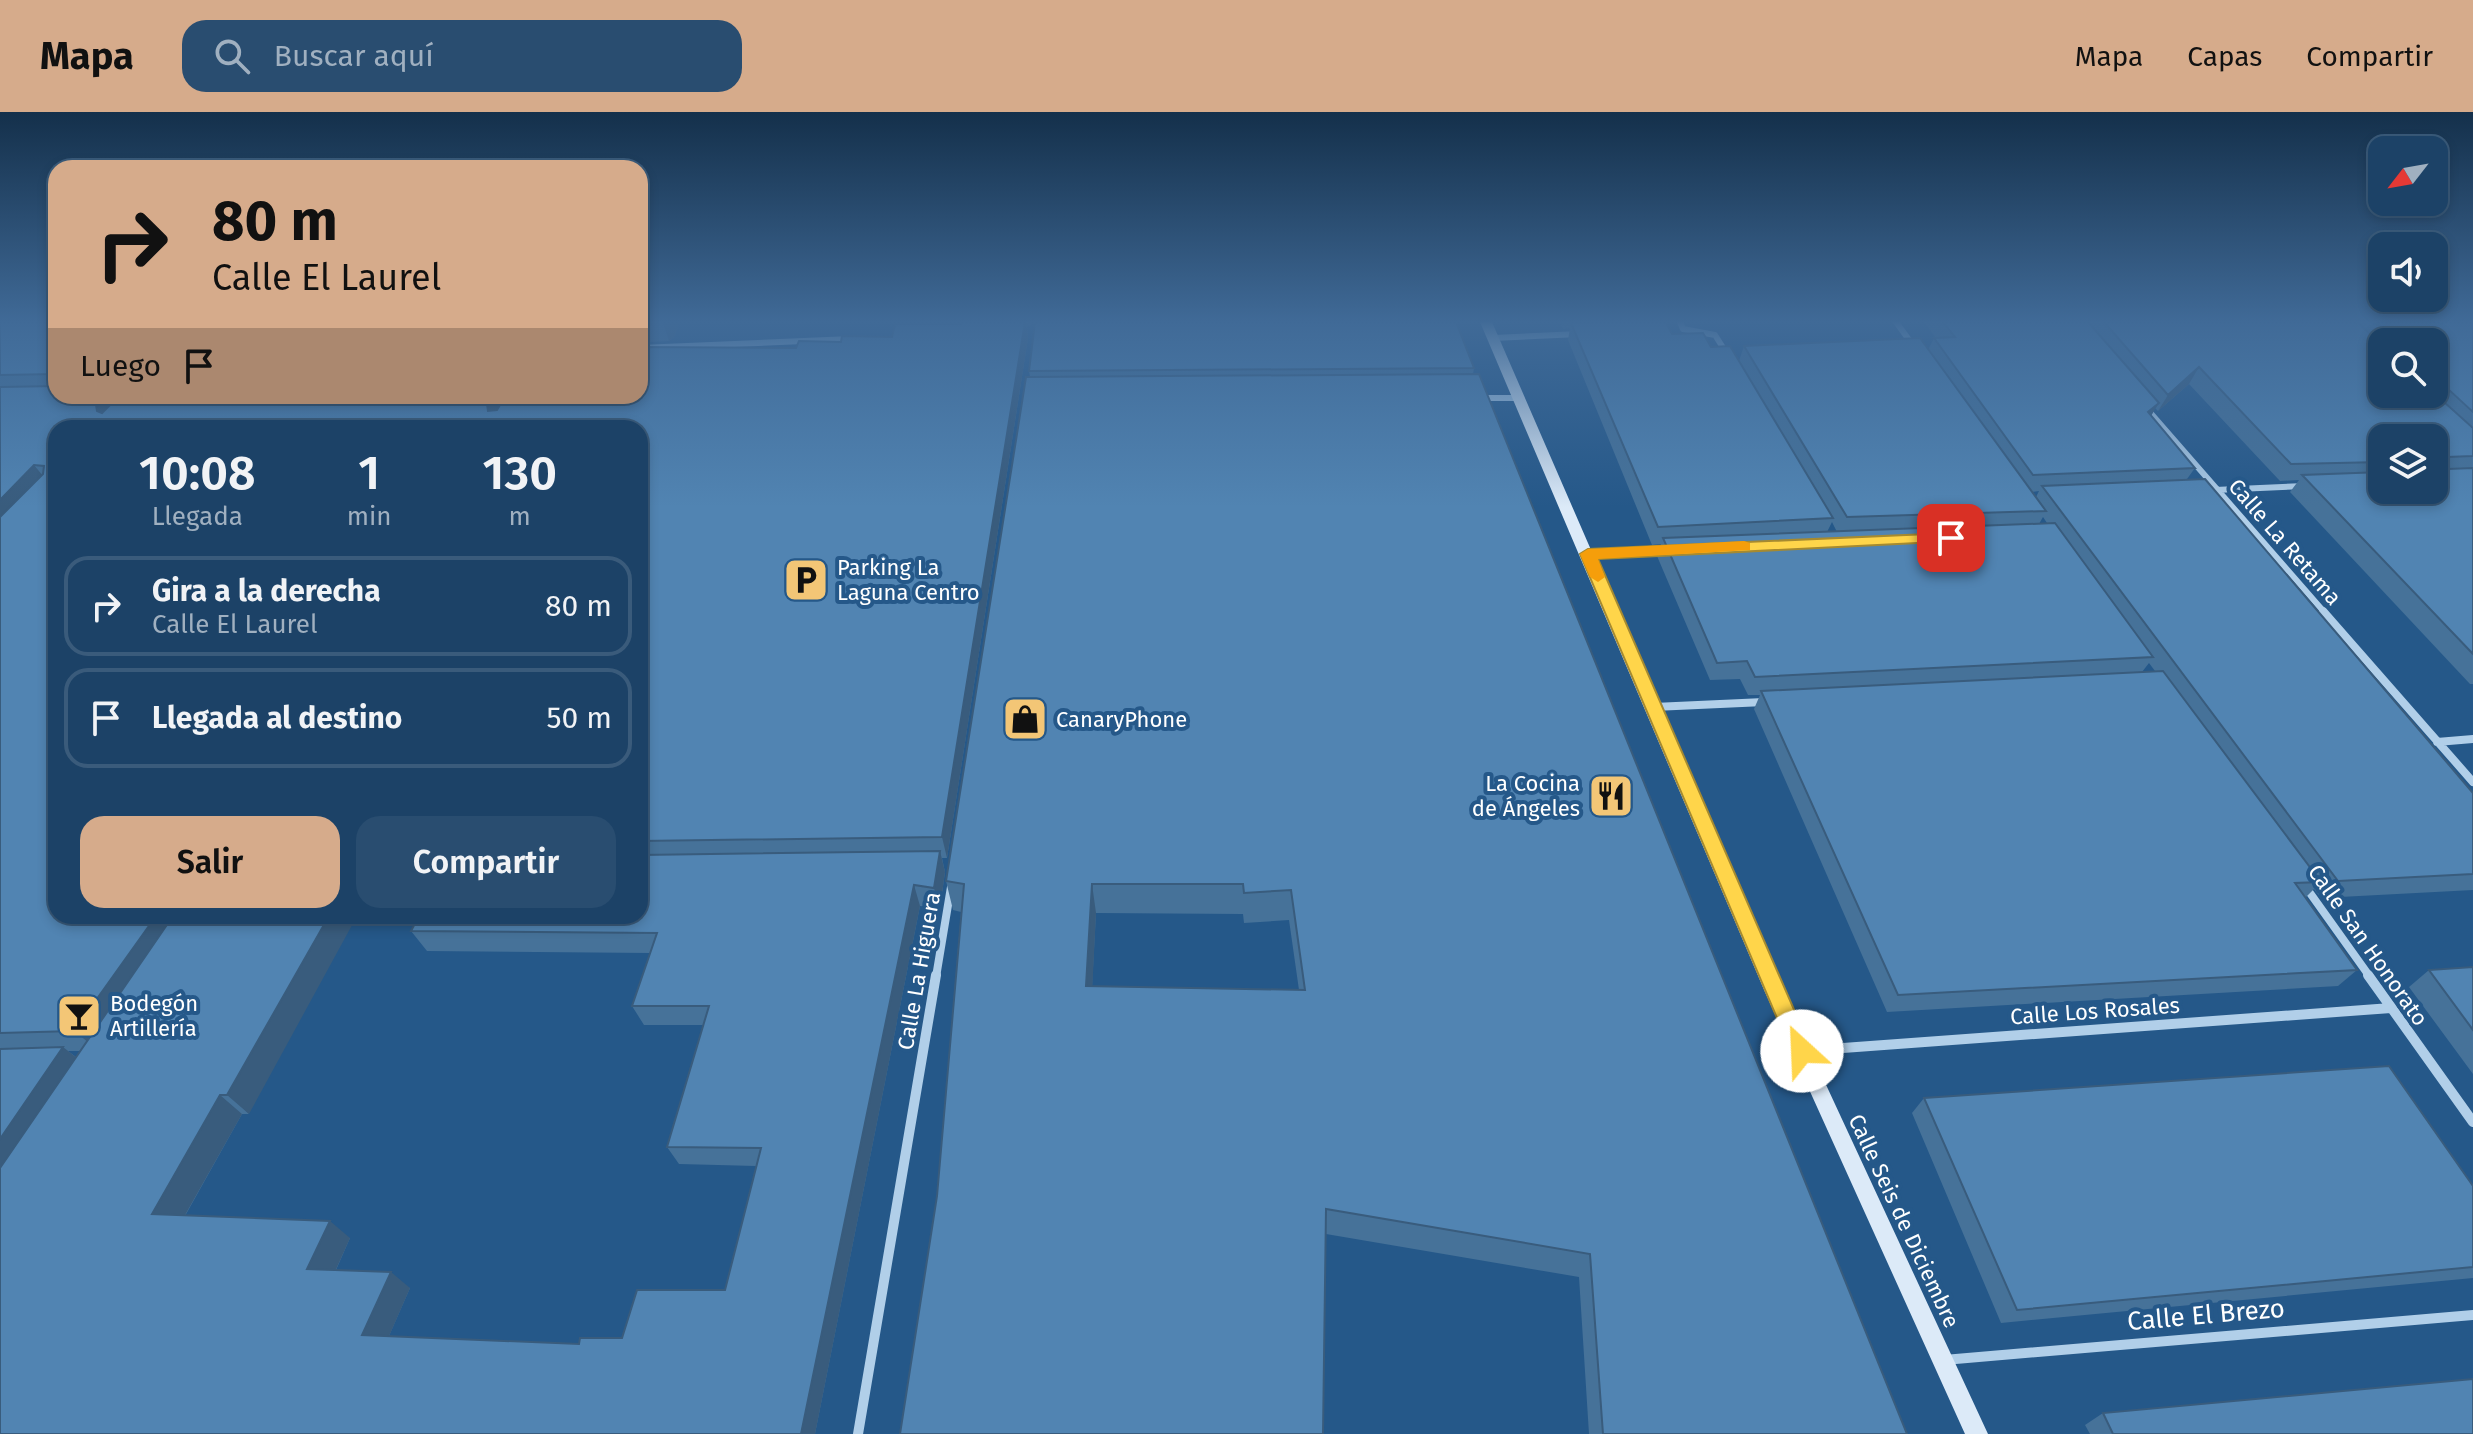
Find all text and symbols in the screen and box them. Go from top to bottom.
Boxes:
search box [182,20,742,92]
text: Mapa [40,33,134,79]
icon: search [210,34,254,78]
text: Buscar aquí [274,38,434,74]
text: Mapa [2075,40,2143,73]
text: Capas [2187,40,2262,73]
text: Compartir [2306,40,2433,73]
north arrow [2368,136,2448,216]
map controls [2368,136,2448,504]
text: 80 m [212,188,338,255]
icon: right [80,192,184,296]
button: sound [2368,232,2448,312]
text: Calle El Laurel [212,256,441,300]
button: search [2368,328,2448,408]
icon: arrive [177,344,221,388]
text: Luego [80,348,161,384]
button: layers [2368,424,2448,504]
text: 10:08 [139,444,256,502]
text: 1 [358,444,380,502]
text: 130 [483,444,557,502]
street label: Calle La Retama [2223,473,2347,611]
text: Llegada [152,501,243,532]
text: min [347,501,392,532]
text: m [509,501,531,532]
pin [1917,504,1985,572]
icon: arrive [1929,516,1973,560]
place label: Parking La Laguna Centro [837,554,980,606]
parking icon: Parking La Laguna Centro [782,556,830,604]
text: Gira a la derecha [152,573,381,609]
icon: right [84,584,128,628]
text: 80 m [545,588,612,624]
text: Calle El Laurel [152,609,318,640]
shop icon: CanaryPhone [1001,695,1049,743]
icon: arrive [84,696,128,740]
text: Llegada al destino [152,700,402,736]
text: 50 m [547,700,612,736]
place label: CanaryPhone [1056,706,1187,733]
place label: La Cocina de Ángeles [1472,770,1580,822]
restaurant icon: La Cocina de Ángeles [1587,772,1635,820]
button: Salir [80,816,340,908]
button: Compartir [356,816,616,908]
street label: Calle San Honorato [2302,859,2434,1031]
street label: Calle La Higuera [892,890,946,1052]
place label: Bodegón Artillería [110,990,198,1042]
bar icon: Bodegón Artillería [55,992,103,1040]
street label: Calle Los Rosales [2009,992,2181,1030]
position arrow [1760,1009,1844,1093]
street label: Calle Seis de Diciembre [1843,1110,1965,1332]
street label: Calle El Brezo [2126,1293,2286,1337]

